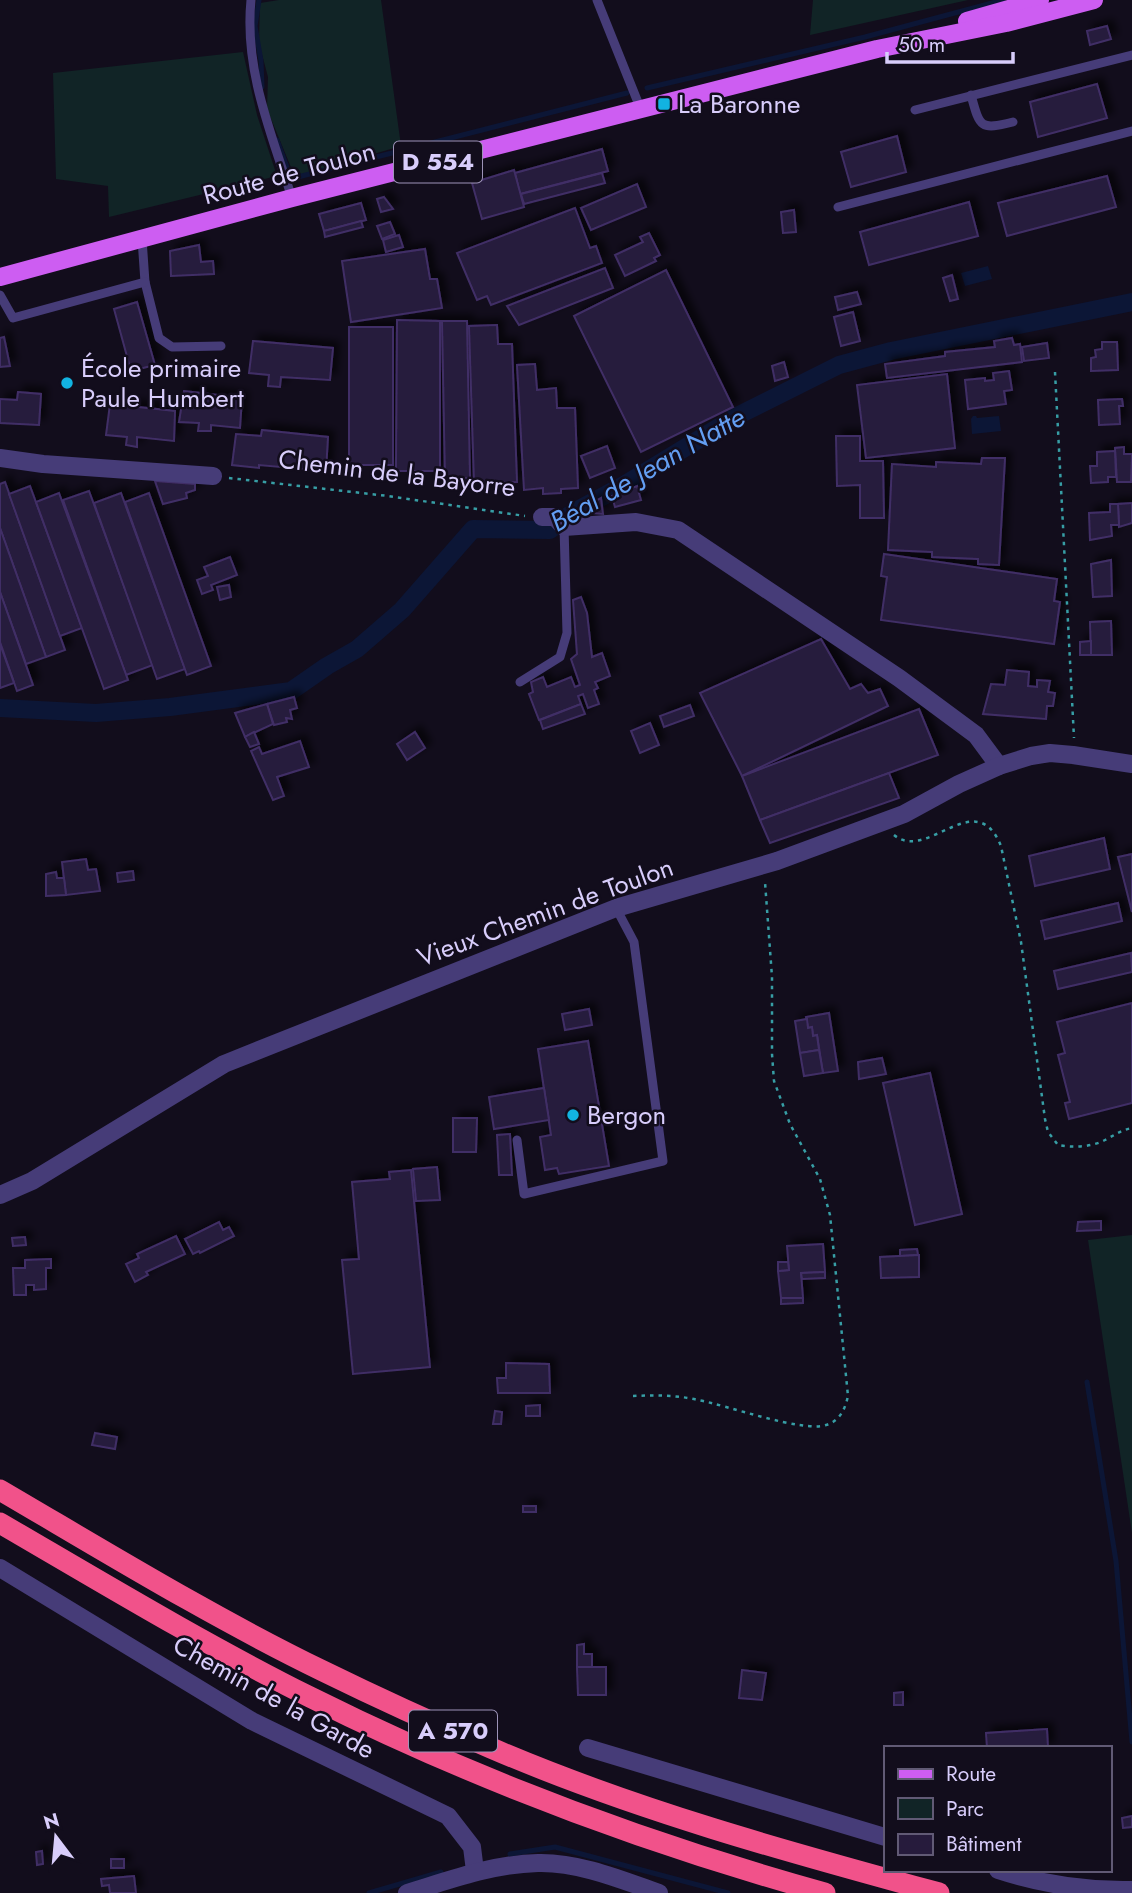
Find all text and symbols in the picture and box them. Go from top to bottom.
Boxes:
scale bar [887,21,1013,65]
text: 50 m [898,30,945,60]
place label: La Baronne [678,85,800,123]
marker: La Baronne [656,96,672,112]
street label: Route de Toulon [199,132,379,214]
road number: D 554 [394,142,482,182]
place label: École primaire Paule Humbert [81,349,244,417]
marker: École primaire Paule Humbert [59,375,75,391]
water label: Béal de Jean Natte [542,397,753,542]
street label: Chemin de la Bayorre [276,440,518,506]
street label: Vieux Chemin de Toulon [412,848,678,976]
place label: Bergon [587,1096,666,1134]
marker: Bergon [565,1107,581,1123]
street label: Chemin de la Garde [166,1626,382,1768]
road number: A 570 [409,1710,497,1751]
legend [884,1746,1111,1872]
text: Route [946,1759,996,1789]
text: Parc [946,1794,984,1824]
north arrow [21,1802,91,1872]
text: N [40,1806,62,1836]
text: Bâtiment [946,1829,1022,1859]

